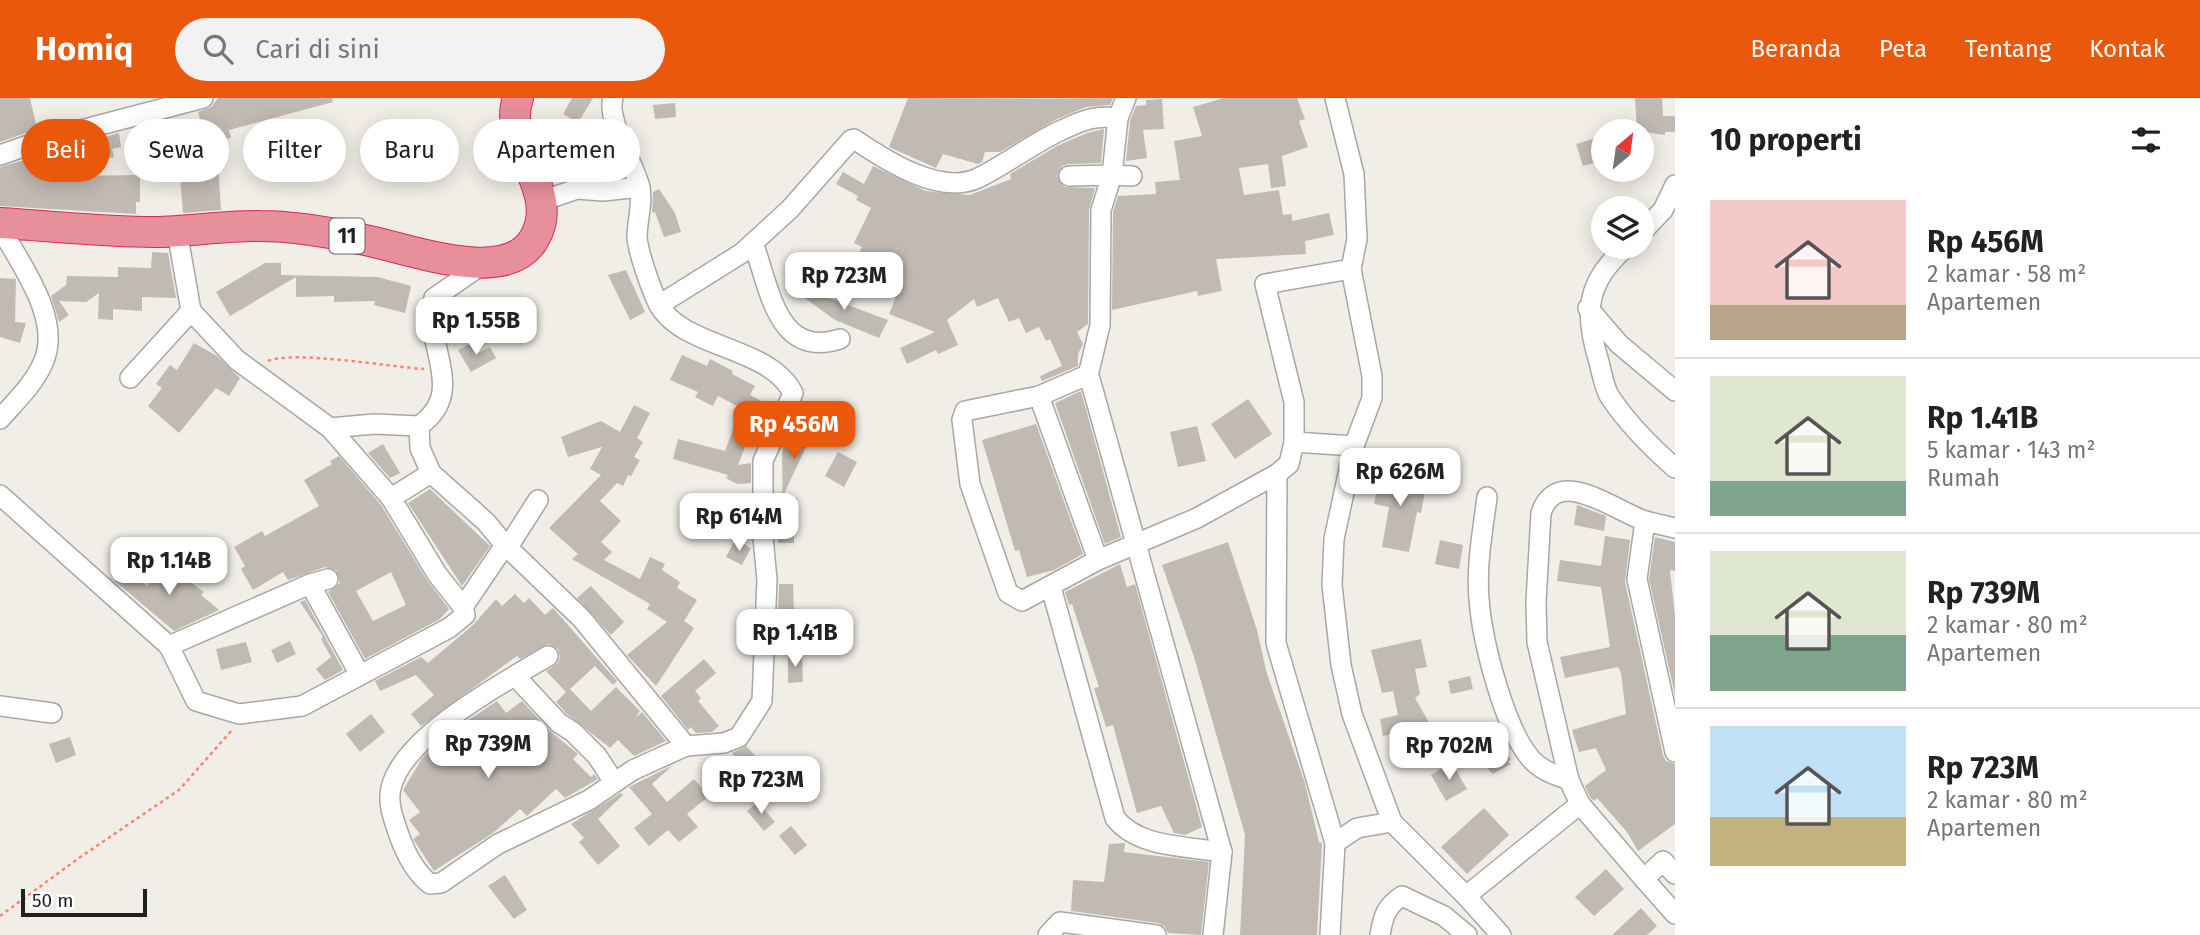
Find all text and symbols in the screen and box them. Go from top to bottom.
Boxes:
search box [175,18,665,81]
text: Homiq [35,29,133,69]
icon: search [199,30,237,68]
text: Cari di sini [255,34,380,65]
text: Beranda [1750,35,1841,63]
text: Peta [1879,35,1927,63]
text: Tentang [1965,35,2051,63]
text: Kontak [2089,35,2165,63]
chip: Beli [21,119,110,182]
chip: Sewa [124,119,229,182]
chip: Filter [243,119,346,182]
chip: Baru [360,119,459,182]
chip: Apartemen [473,119,640,182]
north arrow [1591,119,1654,182]
map controls [1591,119,1654,259]
icon: filters [2127,121,2165,159]
text: 10 properti [1710,122,1862,158]
button: layers [1591,196,1654,259]
road number: 11 [330,218,364,254]
text: Rp 456M [1927,224,2044,260]
icon: home [1766,228,1850,312]
pin: Rp 723M [779,252,909,312]
text: 2 kamar · 58 m² [1927,260,2086,288]
text: Rp 723M [801,261,887,289]
text: Apartemen [1927,288,2041,316]
pin: Rp 1.55B [404,298,548,357]
text: Rp 1.55B [432,306,520,334]
text: Rp 1.41B [1927,400,2038,436]
pin: Rp 456M [729,402,859,461]
icon: home [1766,404,1850,488]
text: Rp 456M [749,410,839,438]
text: 5 kamar · 143 m² [1927,436,2096,464]
pin: Rp 626M [1335,448,1465,508]
text: Rp 626M [1356,457,1444,485]
text: Rumah [1927,464,2000,492]
pin: Rp 614M [674,494,804,553]
text: Rp 614M [696,502,782,530]
pin: Rp 1.14B [97,538,241,597]
text: Rp 1.14B [126,546,212,574]
text: Rp 739M [1927,575,2040,611]
icon: home [1766,579,1850,663]
pin: Rp 1.41B [723,610,867,669]
text: 2 kamar · 80 m² [1927,611,2088,639]
text: Rp 1.41B [752,618,838,646]
text: Apartemen [1927,639,2041,667]
pin: Rp 739M [423,720,553,780]
pin: Rp 702M [1384,722,1514,782]
text: Rp 739M [445,729,531,757]
text: Rp 702M [1405,731,1493,759]
text: Rp 723M [1927,750,2039,786]
icon: home [1766,754,1850,838]
pin: Rp 723M [696,756,826,816]
text: Rp 723M [718,765,804,793]
text: 2 kamar · 80 m² [1927,786,2088,814]
text: Apartemen [1927,814,2041,842]
scale bar [21,886,147,918]
text: 50 m [32,889,73,912]

